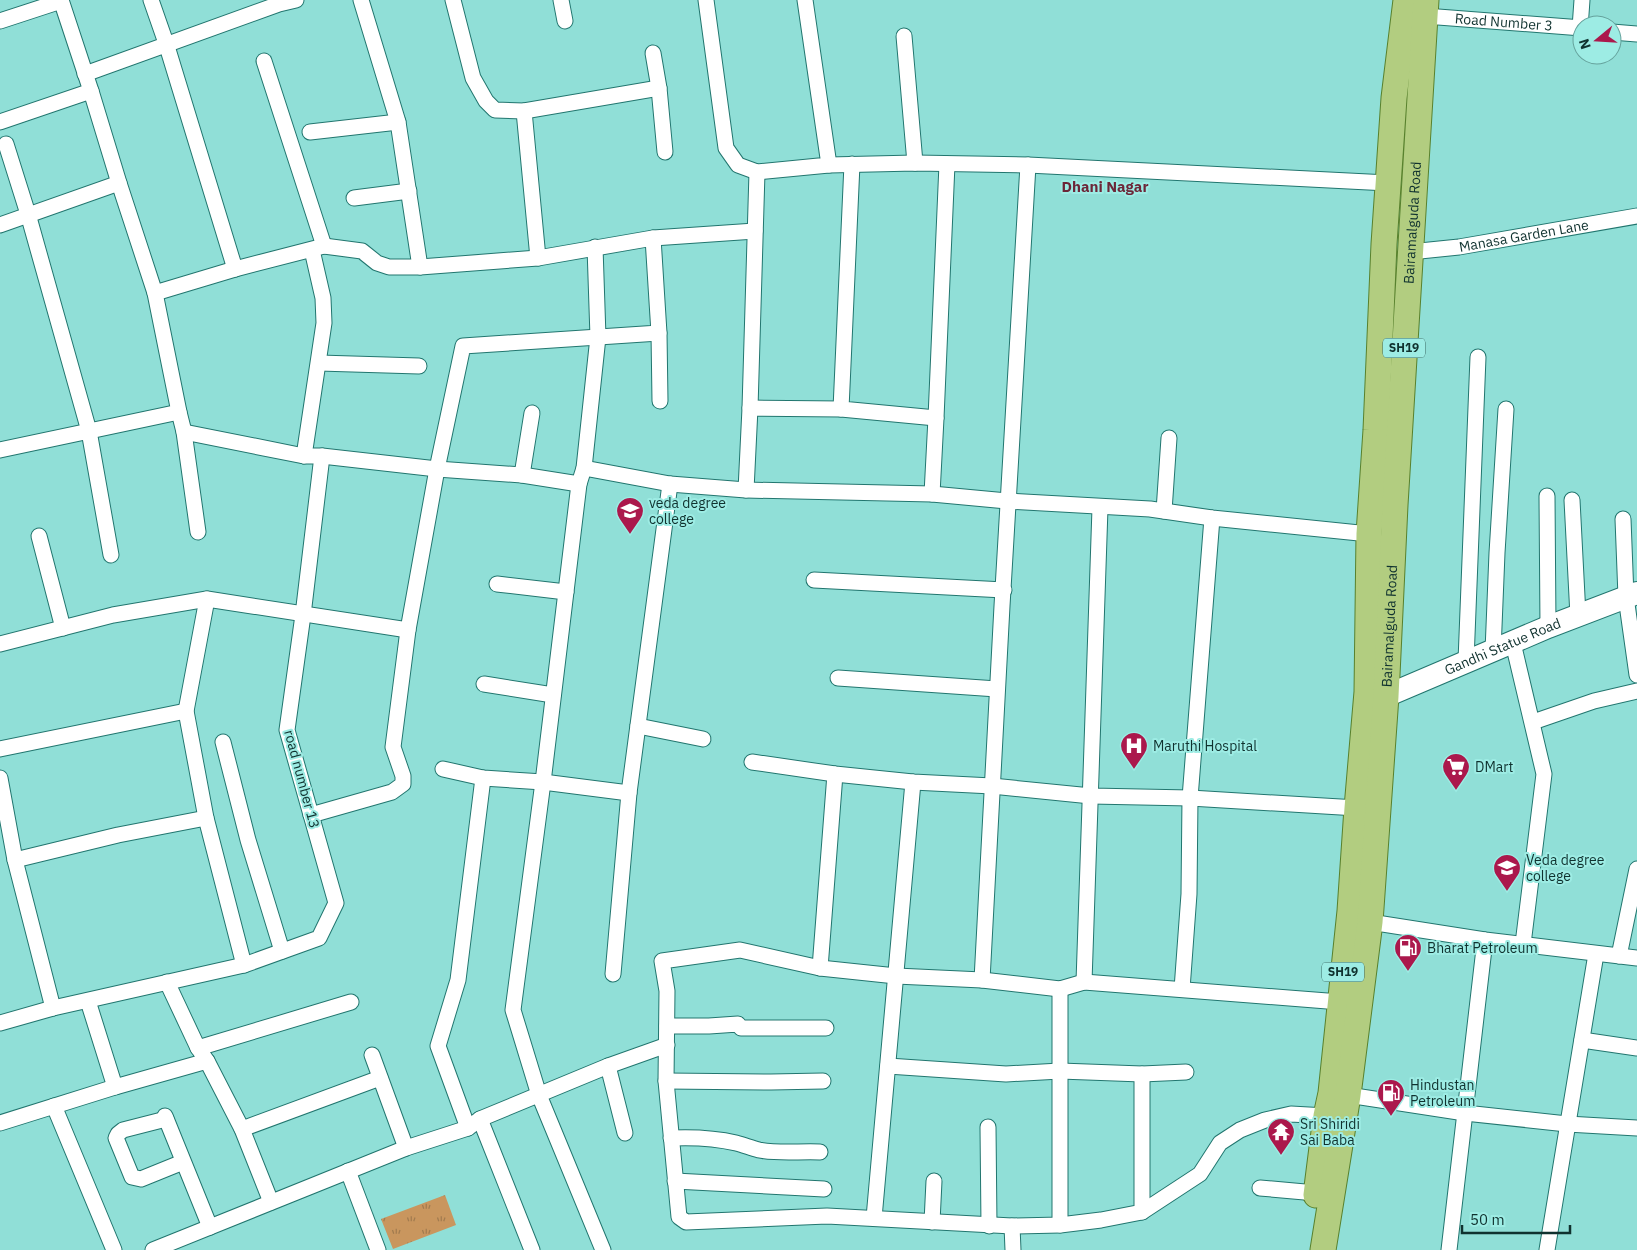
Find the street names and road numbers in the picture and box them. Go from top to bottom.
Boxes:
street label: Road Number 3 [1454,9,1553,35]
street label: Bairamalguda Road [1400,161,1425,284]
street label: Manasa Garden Lane [1457,216,1590,256]
road number: SH19 [1383,338,1425,358]
street label: Bairamalguda Road [1377,564,1401,688]
street label: Gandhi Statue Road [1442,614,1563,679]
street label: road number 13 [280,728,324,830]
road number: SH19 [1322,962,1364,982]

